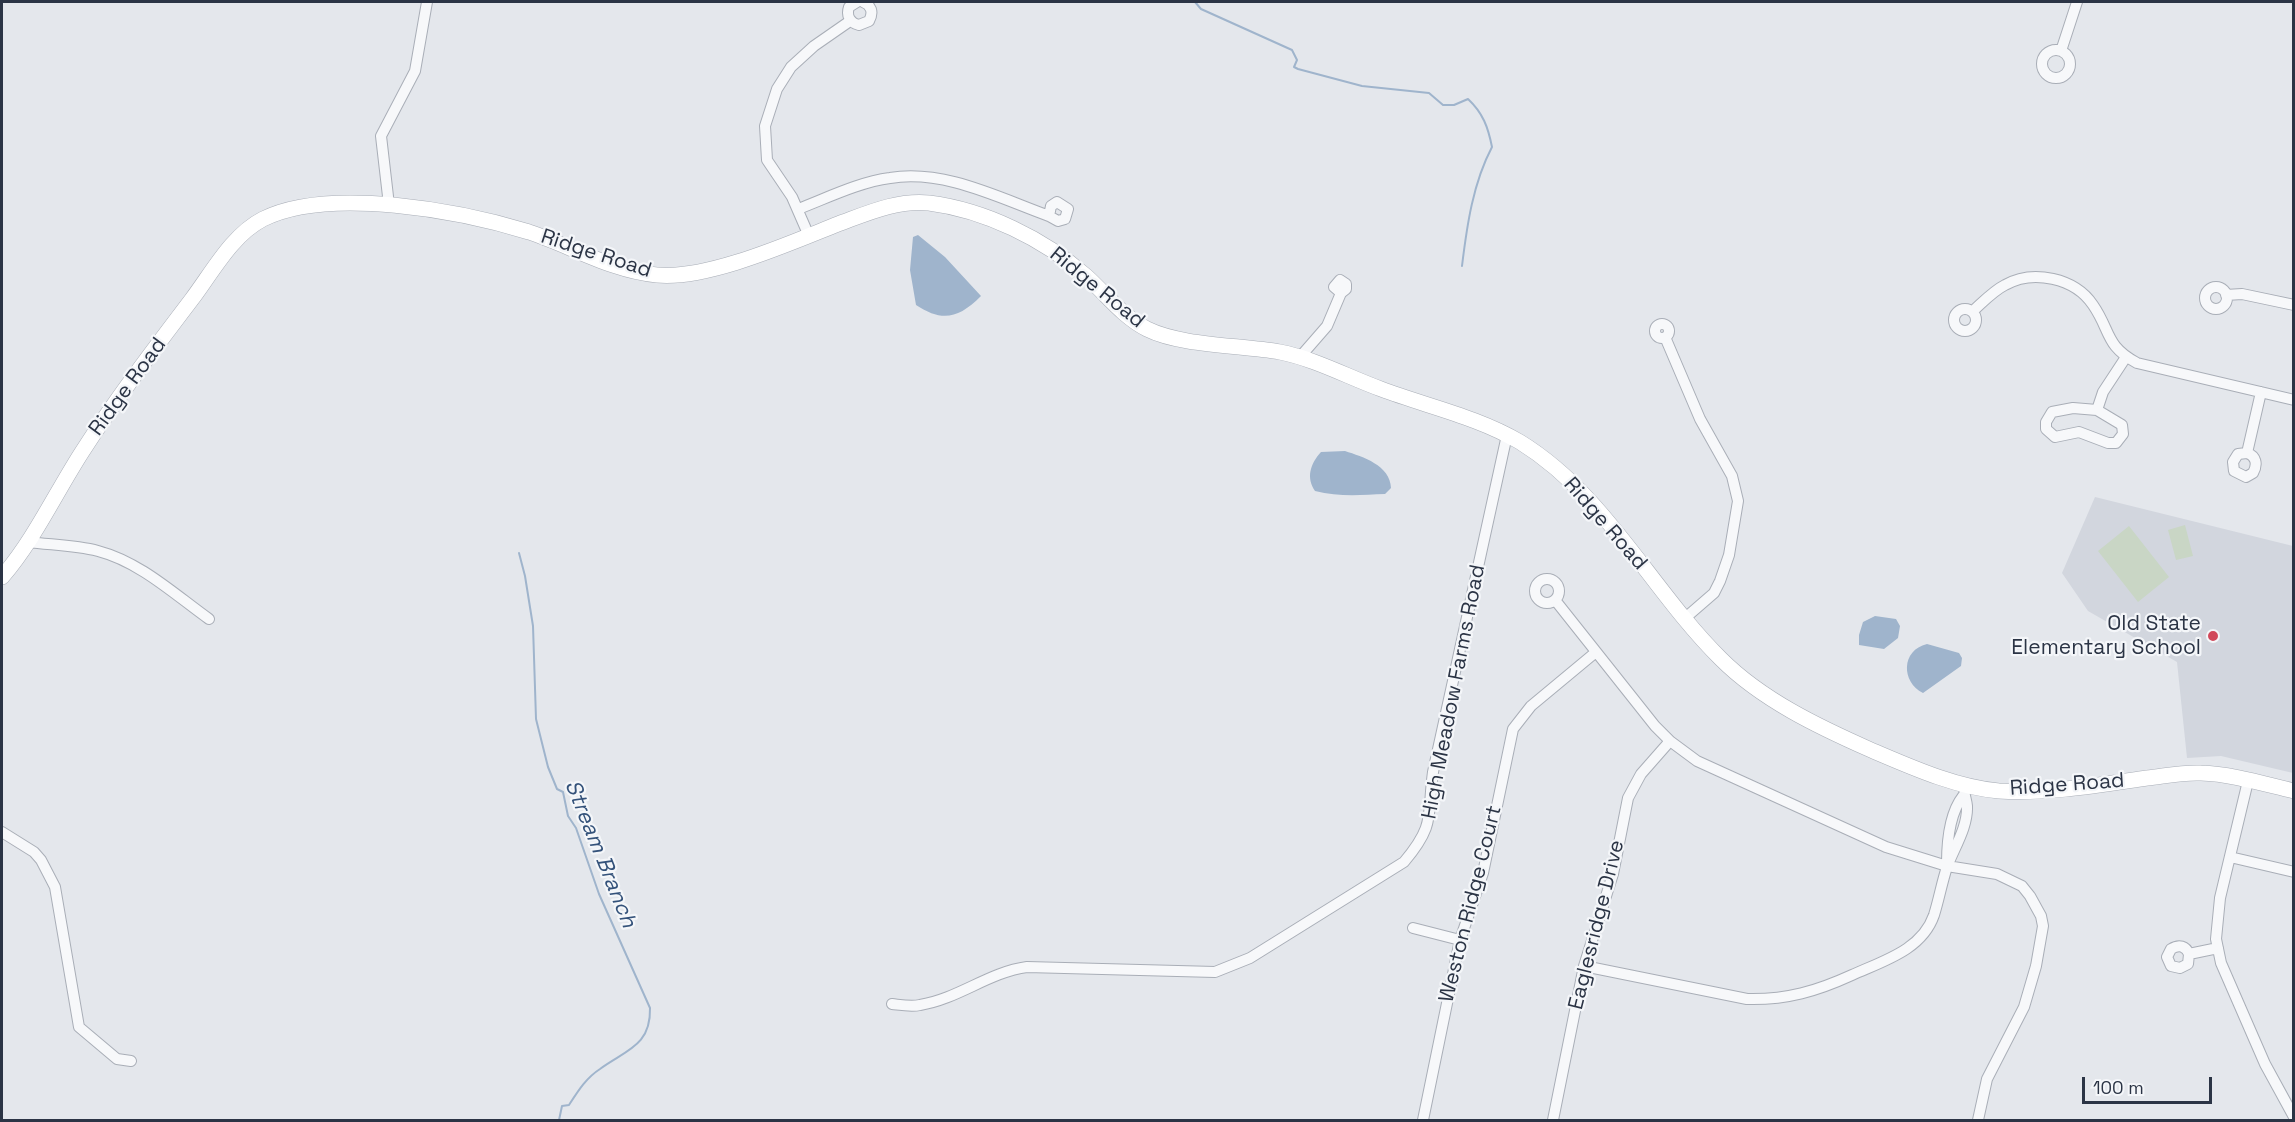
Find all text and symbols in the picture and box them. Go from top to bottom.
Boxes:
street label: Ridge Road [538,224,654,284]
street label: Ridge Road [1044,242,1150,334]
street label: Ridge Road [84,333,172,441]
street label: Ridge Road [1558,472,1652,576]
street label: High Meadow Farms Road [1417,563,1491,821]
place label: Old State Elementary School [2011,611,2201,661]
marker: Old State Elementary School [2206,629,2220,643]
street label: Ridge Road [2009,768,2125,802]
water label: Stream Branch [558,776,642,932]
street label: Weston Ridge Court [1434,803,1508,1005]
street label: Eaglesridge Drive [1564,838,1630,1012]
scale bar [2085,1065,2216,1103]
text: 100 m [2093,1076,2144,1099]

